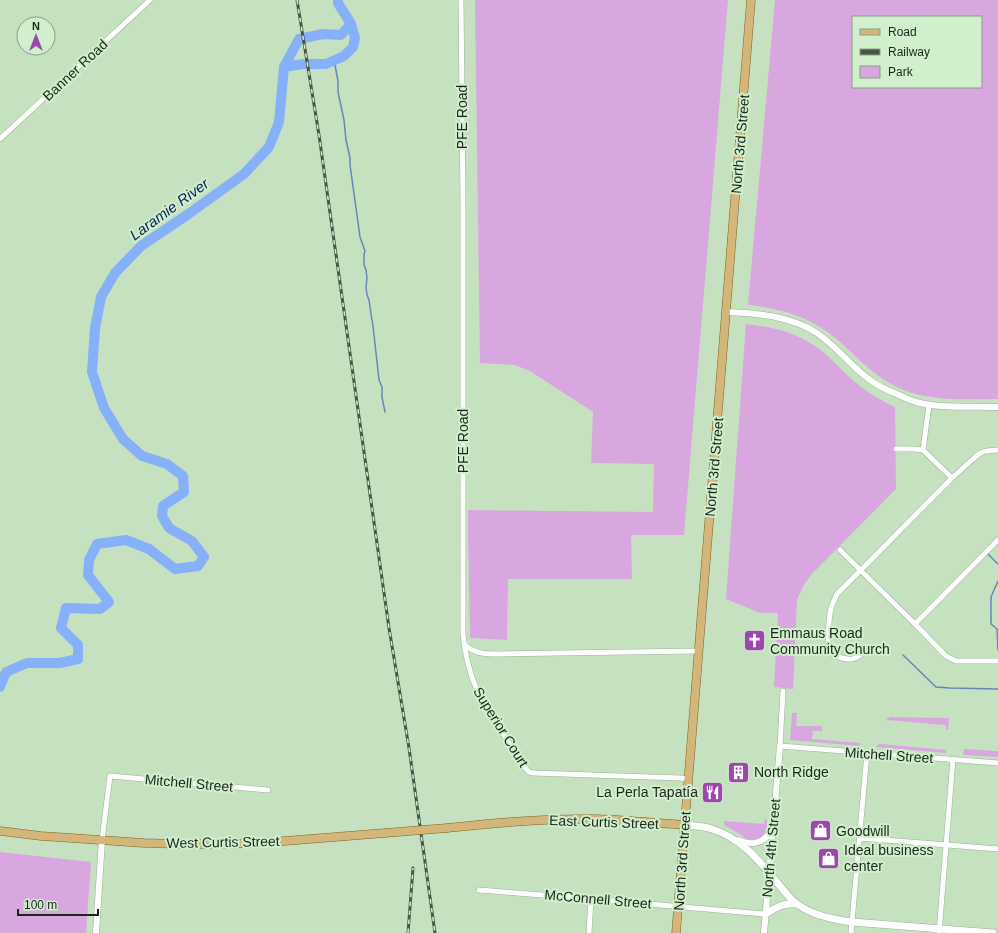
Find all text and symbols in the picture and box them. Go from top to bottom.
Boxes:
north arrow [16,16,56,56]
legend [852,16,982,88]
text: N [32,20,40,32]
text: Road [888,25,917,39]
street label: Banner Road [39,36,111,104]
text: Railway [888,45,930,59]
text: Park [888,65,914,79]
street label: PFE Road [454,85,470,149]
street label: North 3rd Street [728,94,752,194]
water label: Laramie River [126,174,213,243]
street label: PFE Road [455,409,471,473]
street label: North 3rd Street [702,417,726,517]
place label: Emmaus Road Community Church [770,625,890,657]
church icon: Emmaus Road Community Church [742,628,768,654]
street label: Superior Court [470,684,532,770]
street label: Mitchell Street [844,744,934,766]
building icon: North Ridge [725,759,751,785]
place label: North Ridge [754,764,829,780]
street label: Mitchell Street [144,771,234,795]
restaurant icon: La Perla Tapatía [700,779,726,805]
place label: La Perla Tapatía [596,784,698,800]
street label: North 4th Street [759,798,783,898]
street label: North 3rd Street [671,811,693,911]
street label: East Curtis Street [549,812,659,832]
shop icon: Goodwill [807,818,833,844]
place label: Goodwill [836,823,890,839]
street label: West Curtis Street [166,833,280,851]
place label: Ideal business center [844,842,934,874]
shop icon: Ideal business center [815,845,841,871]
street label: McConnell Street [544,886,652,912]
scale bar [18,891,98,917]
text: 100 m [24,898,57,912]

